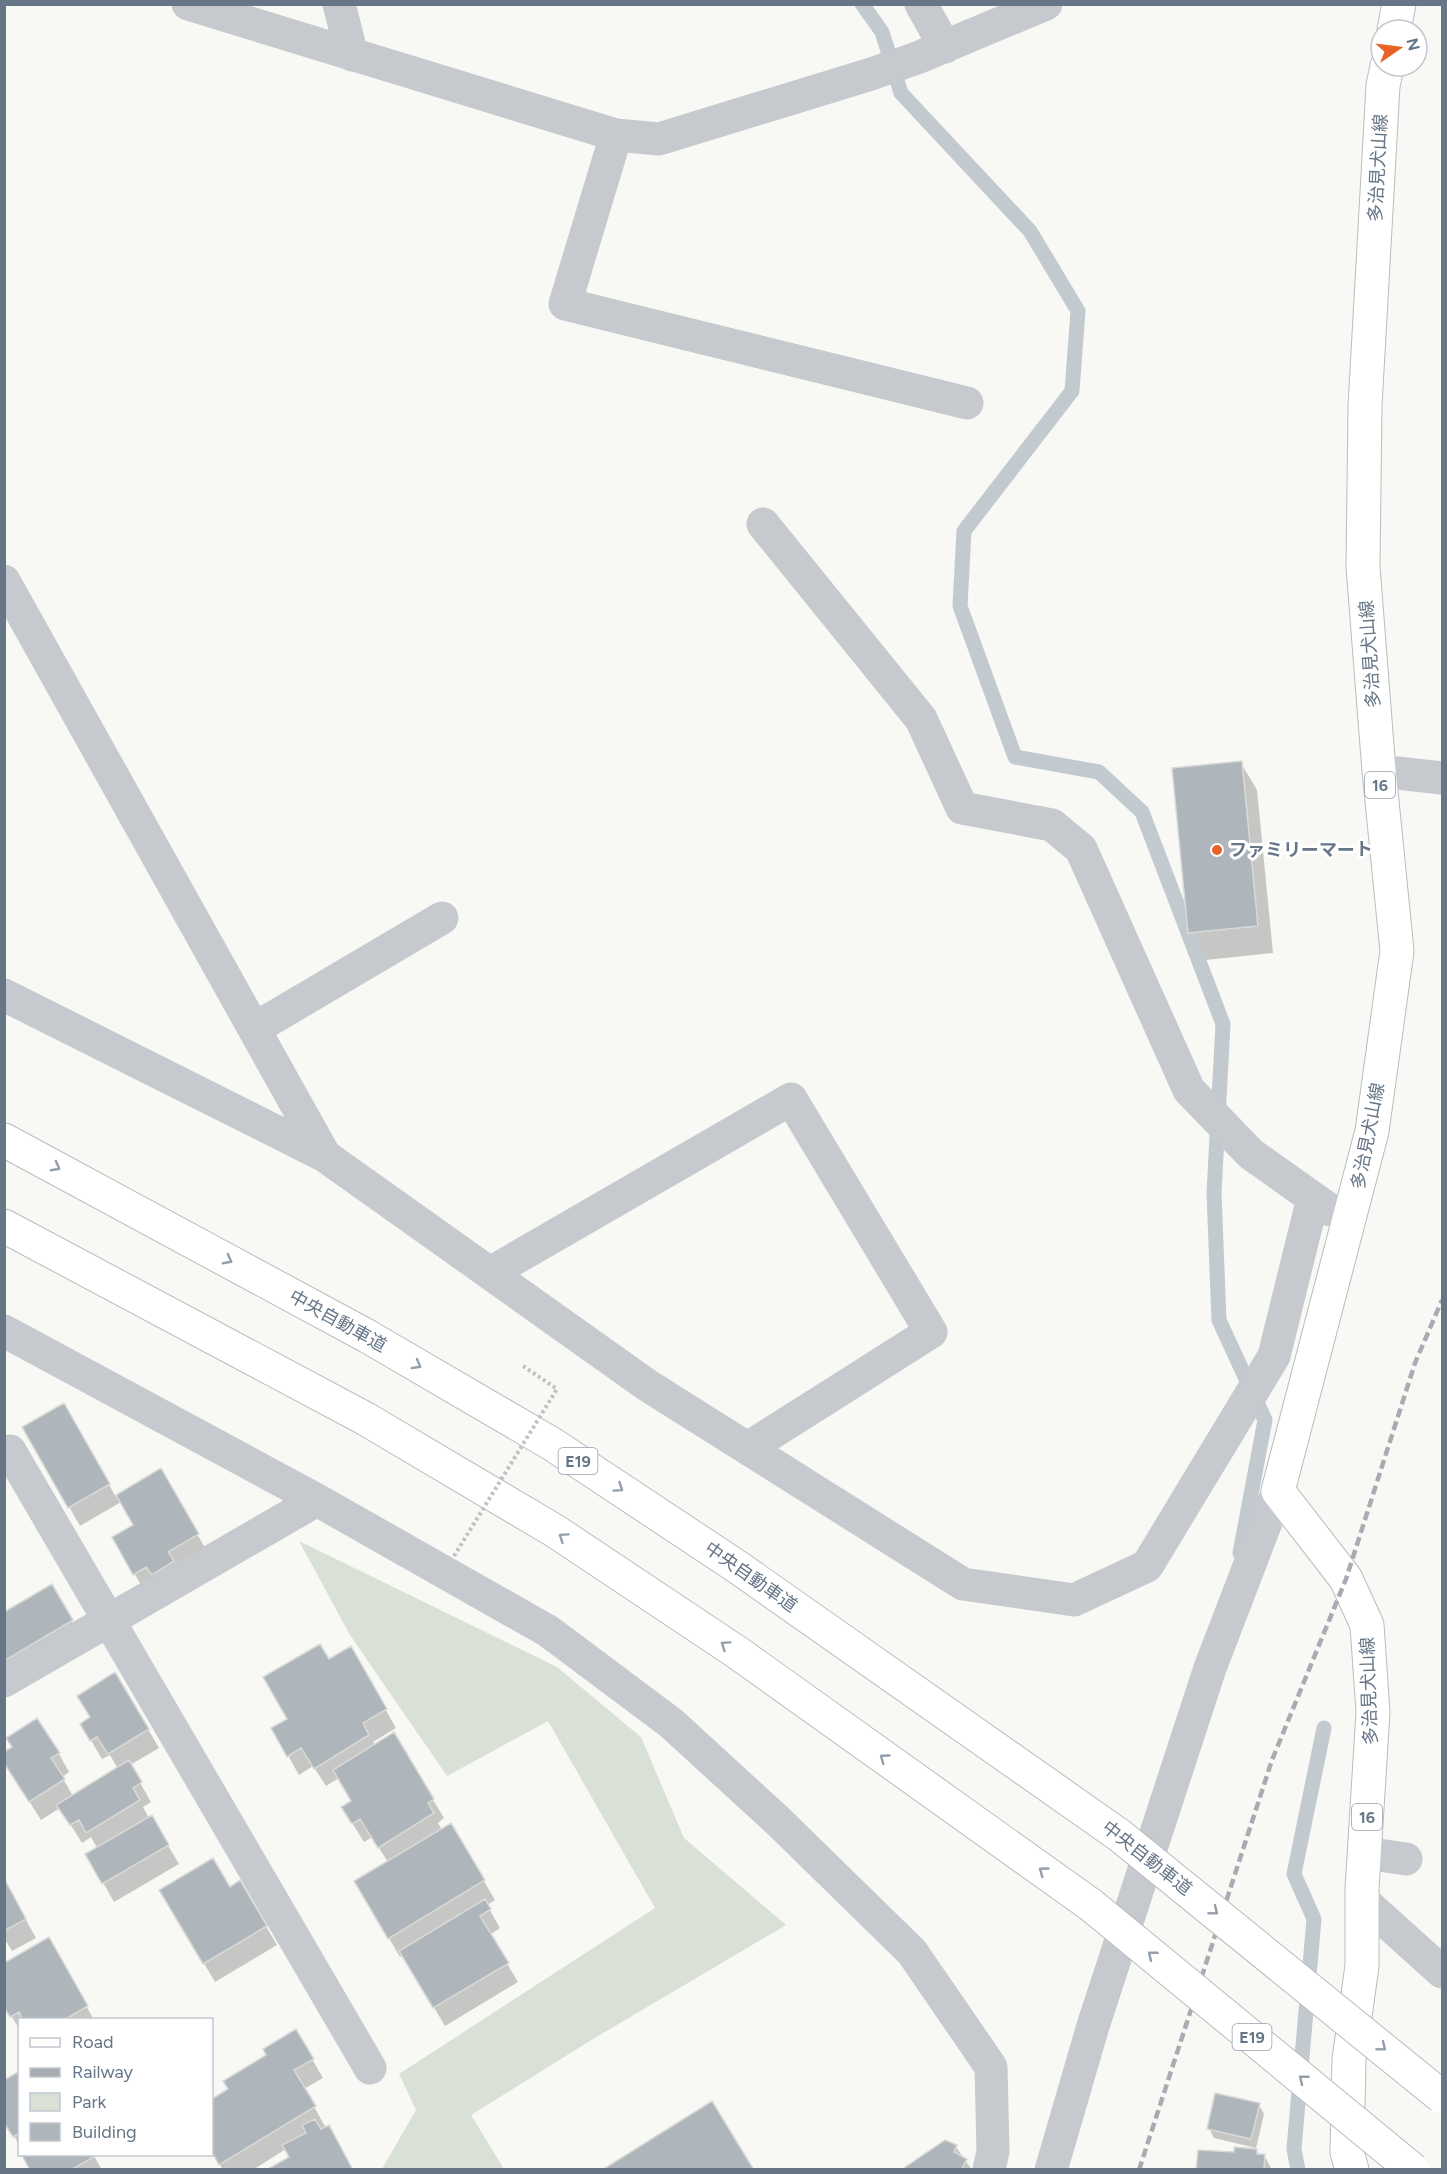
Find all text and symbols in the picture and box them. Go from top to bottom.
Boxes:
north arrow [1369,18,1429,78]
text: N [1402,36,1424,53]
street label: 多治見犬山線 [1364,113,1392,223]
street label: 多治見犬山線 [1355,599,1385,709]
road number: 16 [1365,772,1395,798]
place label: ファミリーマート [1229,839,1373,861]
marker: ファミリーマート [1210,843,1224,857]
street label: 多治見犬山線 [1347,1081,1389,1191]
one-way arrow [50,1160,60,1171]
one-way arrow [221,1253,232,1264]
street label: 中央自動車道 [285,1285,391,1357]
one-way arrow [411,1357,421,1369]
road number: E19 [558,1448,598,1474]
one-way arrow [612,1481,623,1492]
one-way arrow [559,1533,570,1544]
street label: 中央自動車道 [700,1537,802,1617]
street label: 多治見犬山線 [1356,1637,1382,1745]
one-way arrow [721,1641,732,1652]
one-way arrow [880,1754,891,1765]
road number: 16 [1352,1804,1382,1830]
street label: 中央自動車道 [1098,1816,1196,1900]
one-way arrow [1039,1867,1050,1878]
one-way arrow [1207,1904,1218,1915]
one-way arrow [1148,1952,1159,1963]
legend [18,2018,213,2156]
road number: E19 [1232,2024,1272,2050]
text: Road [72,2031,113,2053]
one-way arrow [1375,2040,1386,2051]
text: Railway [72,2061,134,2083]
one-way arrow [1299,2075,1310,2086]
text: Park [72,2091,107,2113]
text: Building [72,2121,137,2143]

